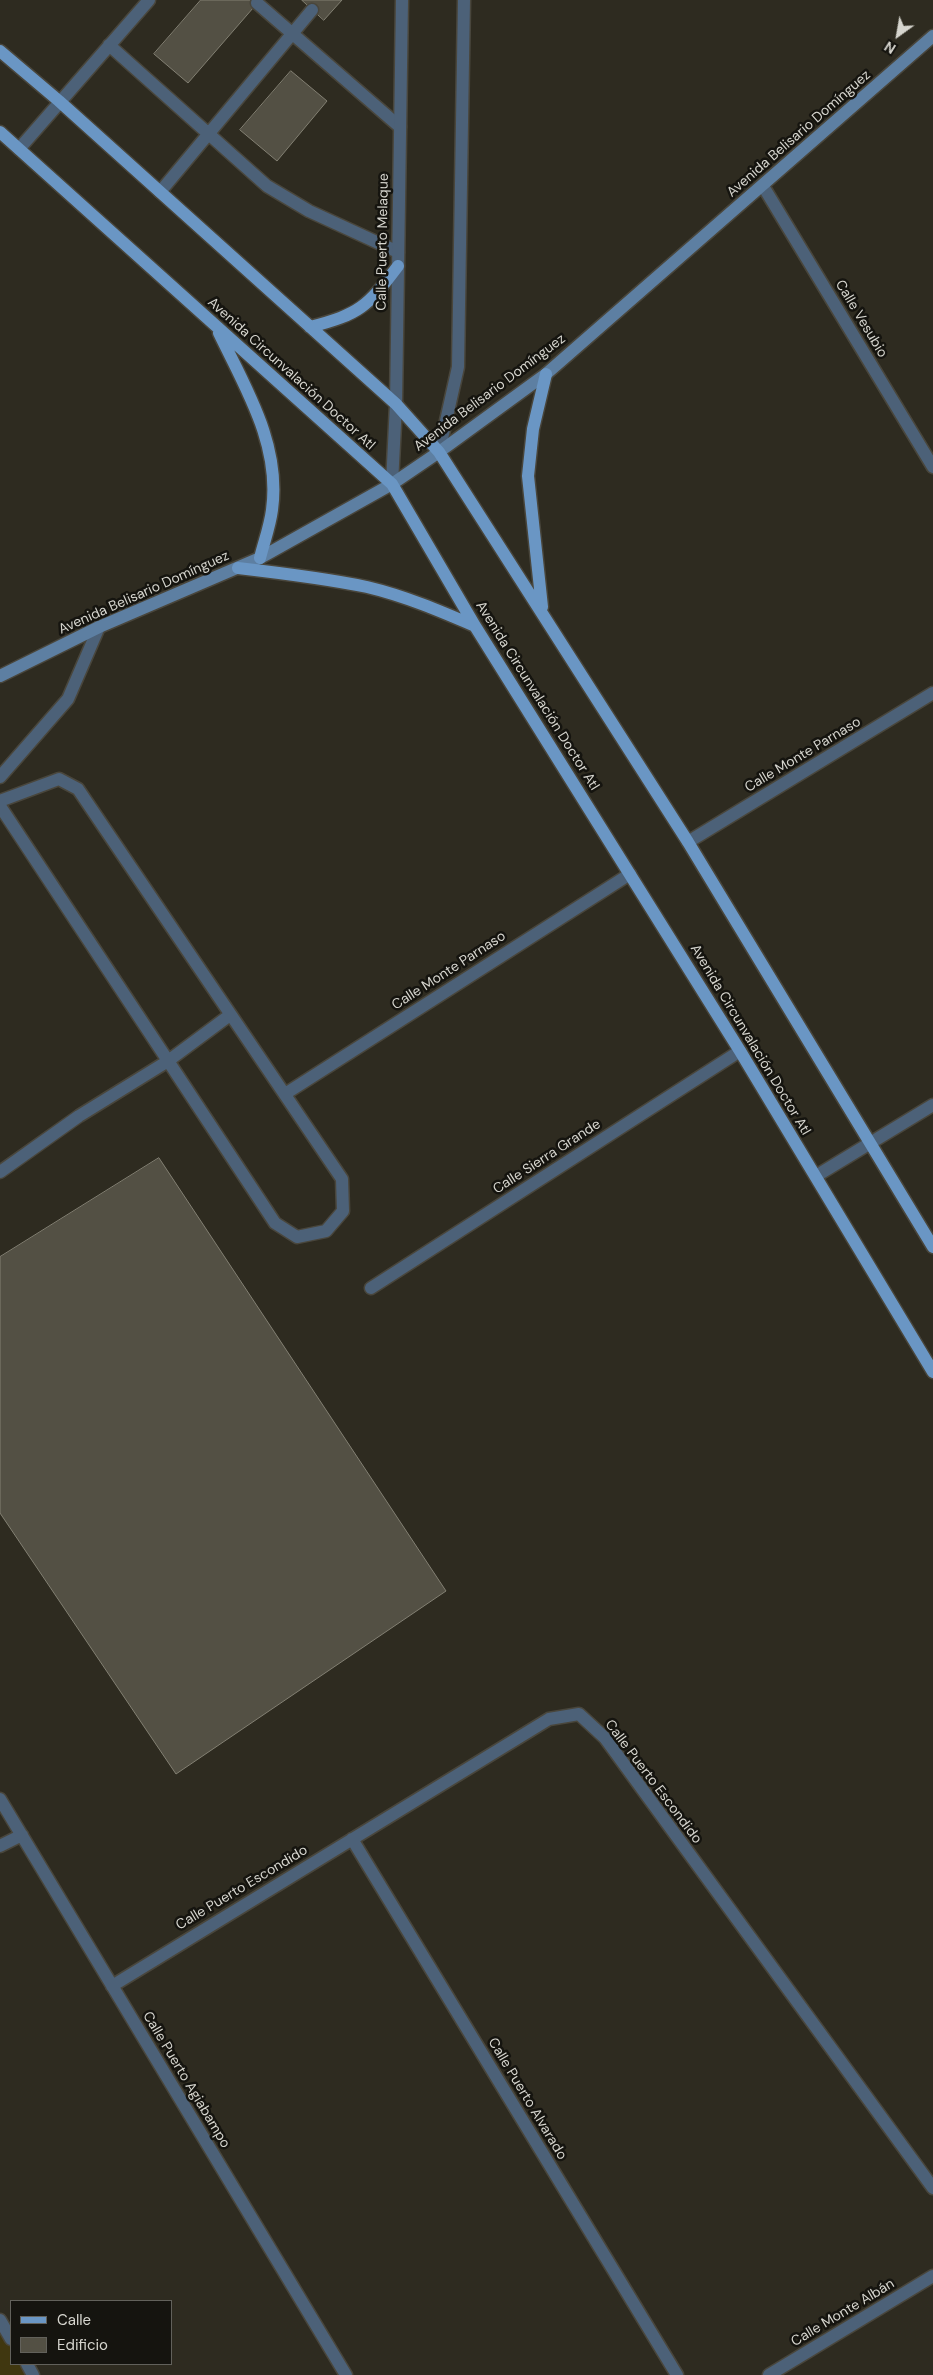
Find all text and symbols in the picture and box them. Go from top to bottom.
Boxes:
north arrow [873,10,923,60]
text: N [881,37,899,58]
street label: Avenida Belisario Domínguez [724,67,874,201]
street label: Calle Puerto Melaque [373,173,393,311]
street label: Calle Vesubio [831,277,891,361]
street label: Avenida Circunvalación Doctor Atl [204,294,378,454]
street label: Avenida Belisario Domínguez [411,331,569,455]
street label: Avenida Belisario Domínguez [56,548,232,638]
street label: Avenida Circunvalación Doctor Atl [472,598,602,794]
street label: Calle Monte Parnaso [742,714,864,796]
street label: Calle Monte Parnaso [389,928,509,1014]
street label: Avenida Circunvalación Doctor Atl [686,942,814,1138]
street label: Calle Sierra Grande [490,1116,604,1198]
street label: Calle Puerto Escondido [601,1717,705,1847]
street label: Calle Puerto Escondido [173,1842,311,1934]
street label: Calle Puerto Agiabampo [139,2009,233,2151]
street label: Calle Puerto Alvarado [484,2035,570,2163]
street label: Calle Monte Albán [788,2276,898,2350]
legend [10,2300,172,2365]
text: Calle [57,2310,91,2330]
text: Edificio [57,2335,108,2355]

